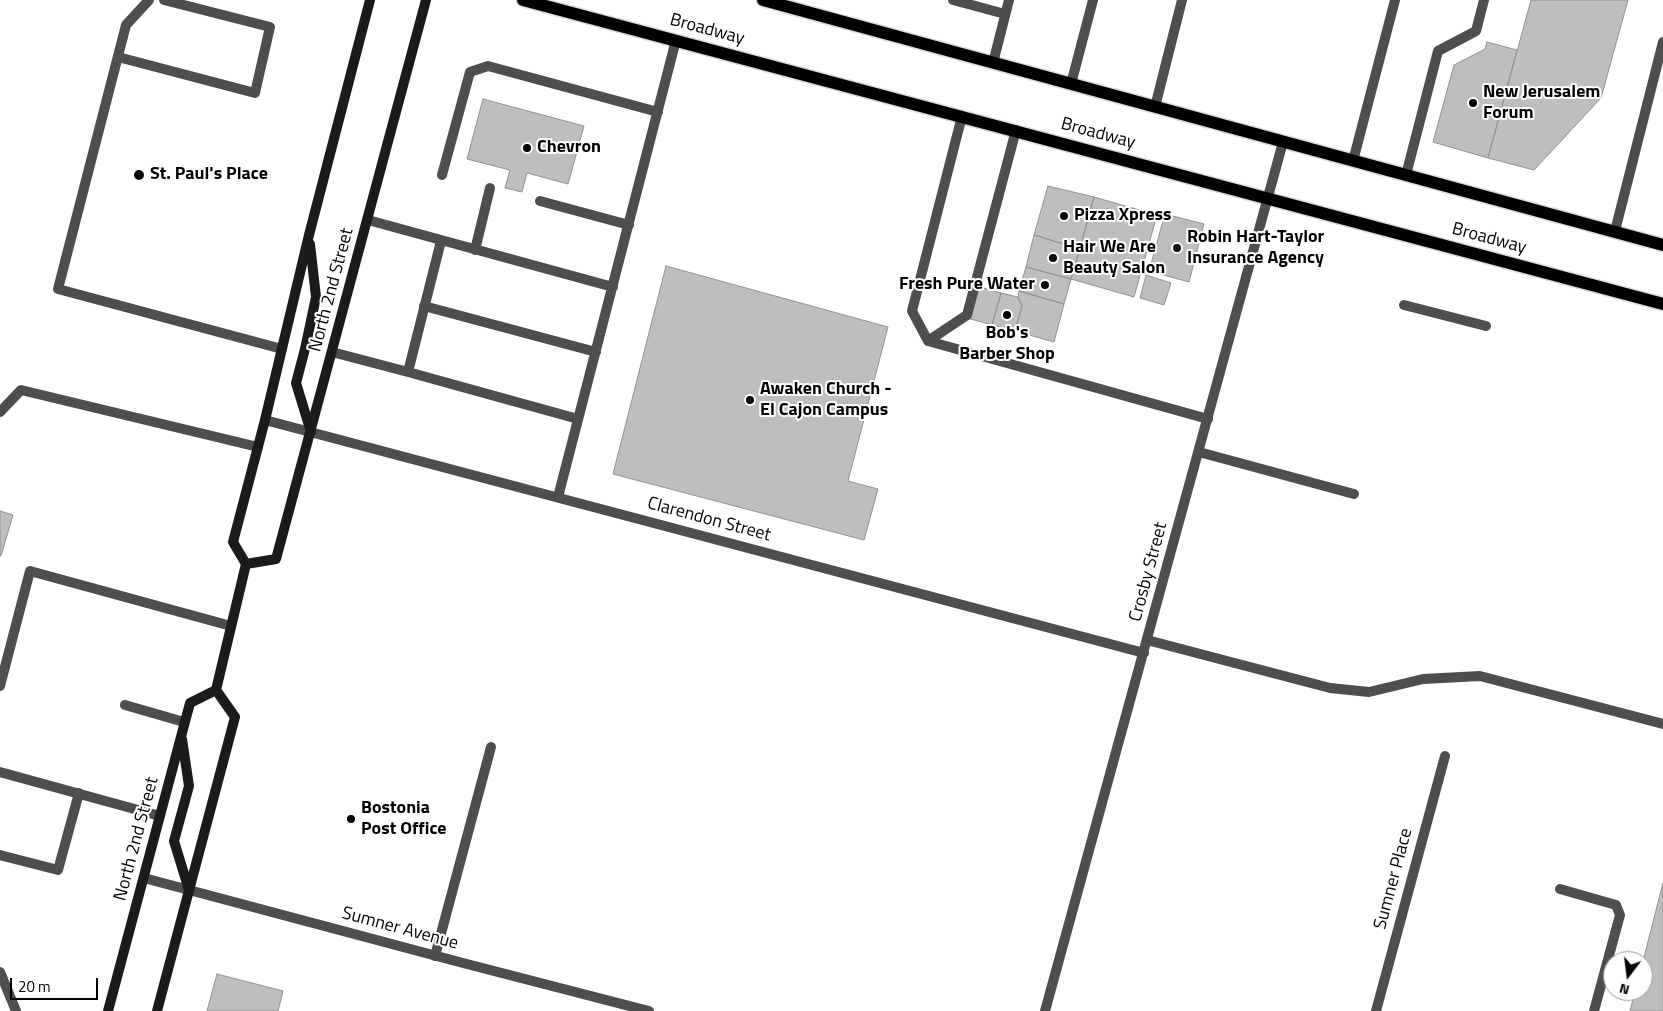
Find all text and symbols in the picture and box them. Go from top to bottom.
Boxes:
street label: Broadway [667,10,747,50]
place label: New Jerusalem Forum [1483,82,1600,125]
marker: New Jerusalem Forum [1467,97,1479,109]
street label: Broadway [1058,114,1138,154]
place label: Chevron [537,137,601,159]
marker: Chevron [521,142,533,154]
place label: St. Paul's Place [150,164,268,186]
marker: St. Paul's Place [132,168,146,182]
place label: Pizza Xpress [1074,205,1172,227]
marker: Pizza Xpress [1058,210,1070,222]
street label: Broadway [1449,219,1529,259]
street label: North 2nd Street [305,226,359,354]
place label: Robin Hart-Taylor Insurance Agency [1187,227,1324,270]
place label: Hair We Are Beauty Salon [1063,237,1165,280]
marker: Robin Hart-Taylor Insurance Agency [1171,242,1183,254]
marker: Hair We Are Beauty Salon [1047,252,1059,264]
place label: Fresh Pure Water [899,274,1035,296]
marker: Fresh Pure Water [1039,279,1051,291]
marker: Bob's Barber Shop [1001,309,1013,321]
place label: Bob's Barber Shop [959,323,1055,366]
place label: Awaken Church - El Cajon Campus [760,379,892,422]
marker: Awaken Church - El Cajon Campus [744,394,756,406]
street label: Clarendon Street [645,493,773,547]
street label: Crosby Street [1125,520,1173,624]
street label: North 2nd Street [110,775,164,903]
place label: Bostonia Post Office [361,798,447,841]
marker: Bostonia Post Office [345,813,357,825]
street label: Sumner Place [1370,826,1418,932]
street label: Sumner Avenue [339,903,461,955]
north arrow [1603,951,1653,1001]
scale bar [12,968,100,1000]
text: 20 m [18,975,51,998]
text: N [1617,979,1632,1001]

